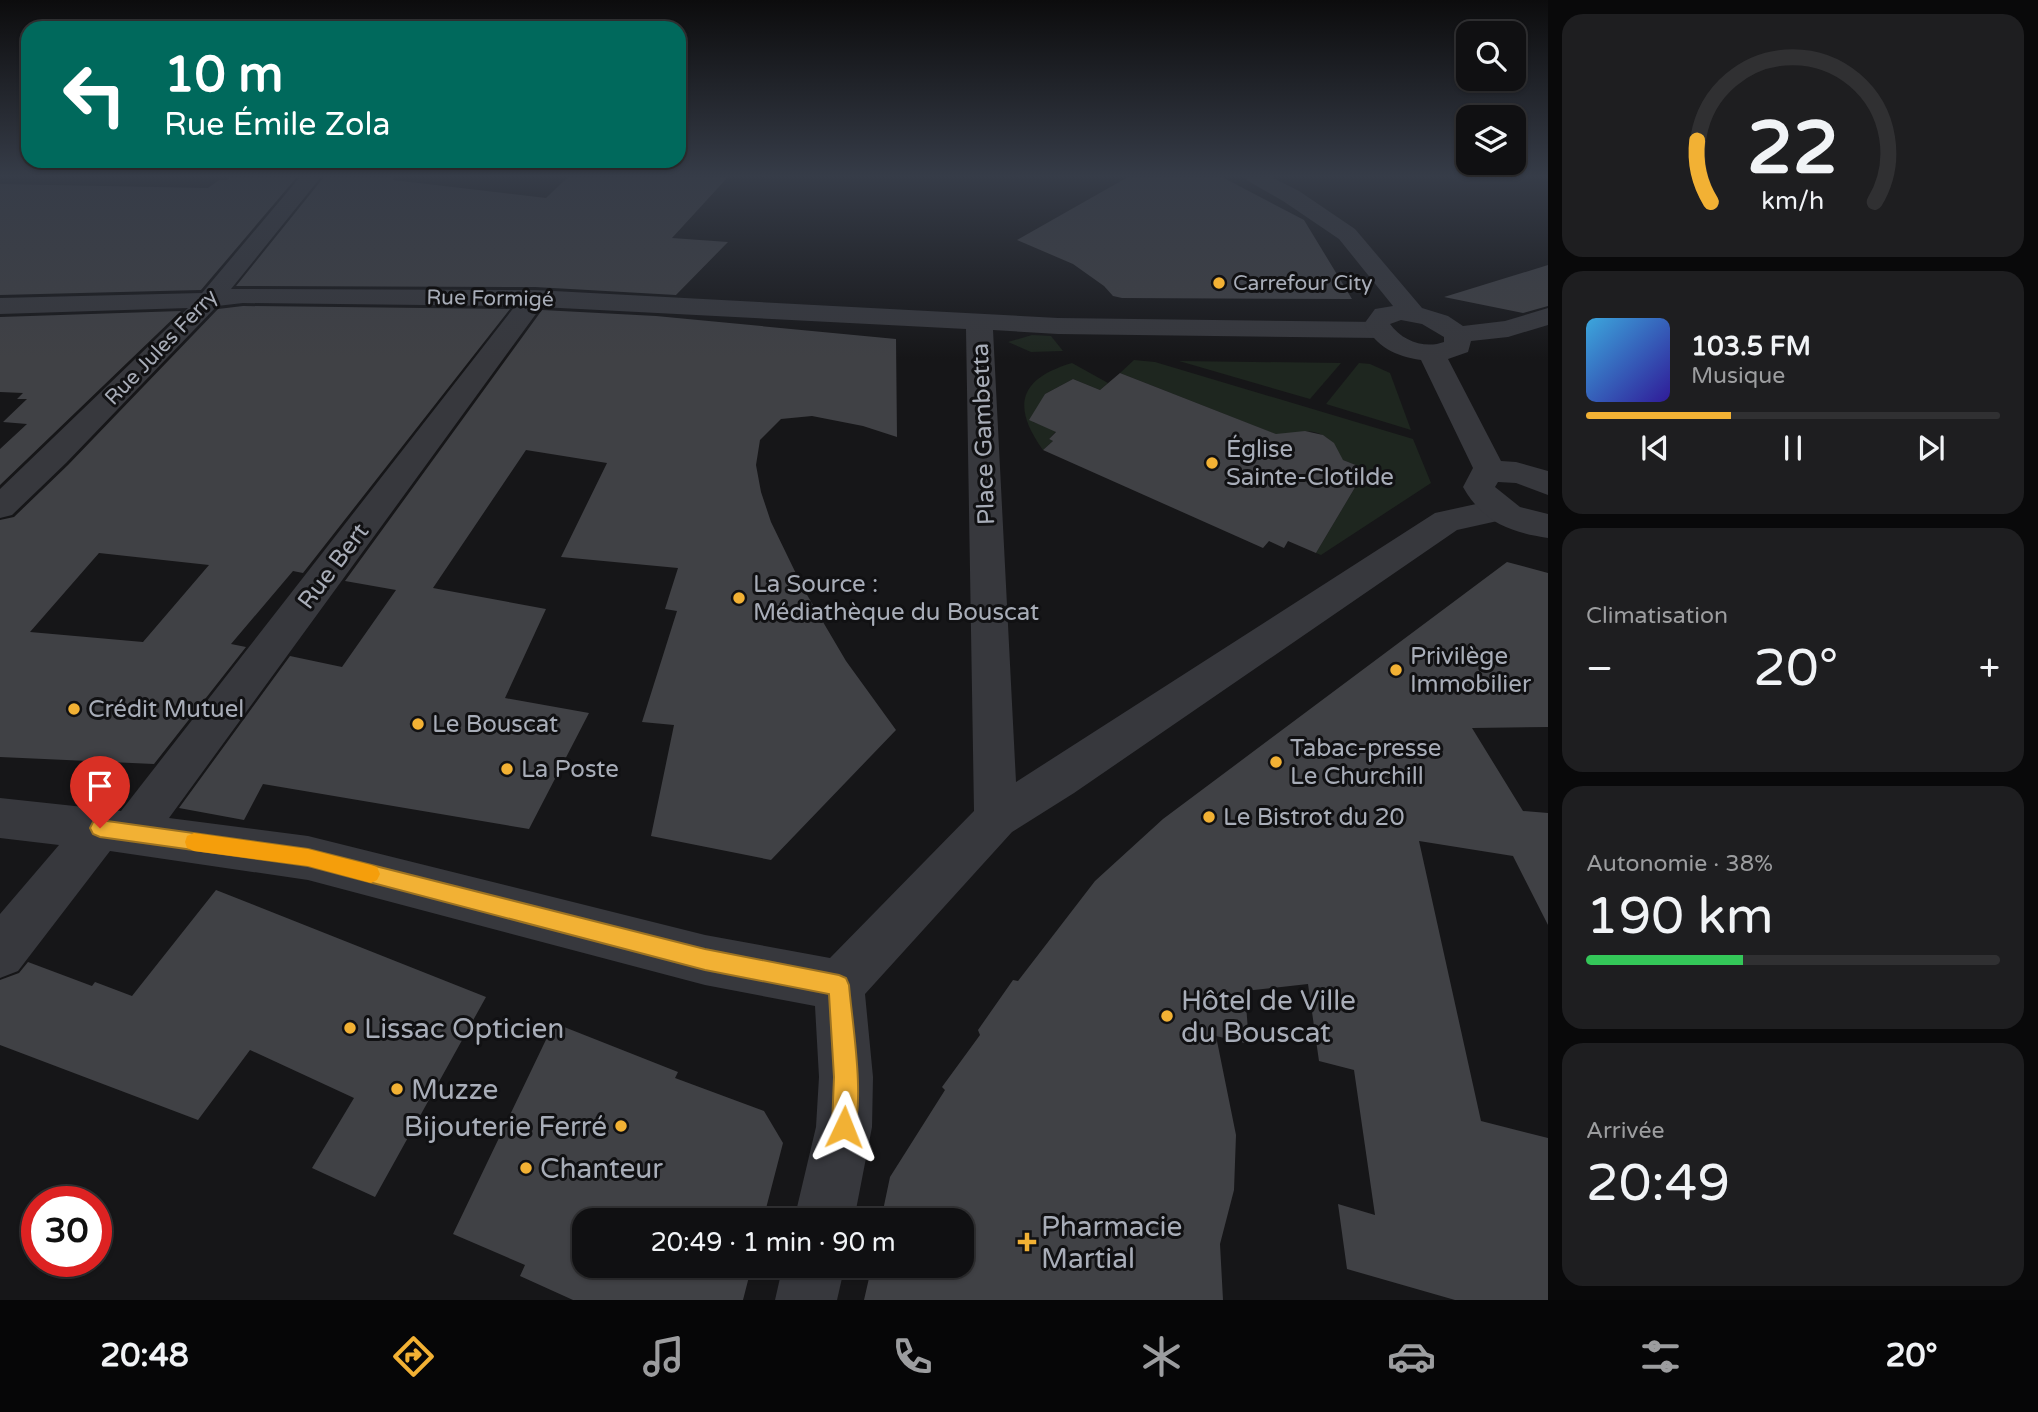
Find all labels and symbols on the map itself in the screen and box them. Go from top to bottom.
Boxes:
place label: Carrefour City [1233,271,1373,296]
marker: Carrefour City [1211,275,1227,291]
street label: Rue Jules Ferry [100,284,223,411]
street label: Rue Formigé [426,285,554,312]
street label: Place Gambetta [966,342,1001,526]
place label: Église Sainte-Clotilde [1226,434,1394,492]
marker: Église Sainte-Clotilde [1204,455,1220,471]
street label: Rue Bert [292,518,375,615]
place label: La Source : Médiathèque du Bouscat [753,570,1039,627]
marker: La Source : Médiathèque du Bouscat [731,590,747,606]
place label: Privilège Immobilier [1410,642,1532,699]
marker: Privilège Immobilier [1388,662,1404,678]
place label: Crédit Mutuel [88,695,244,724]
marker: Crédit Mutuel [66,701,82,717]
place label: Le Bouscat [432,710,558,739]
marker: Le Bouscat [410,716,426,732]
place label: Tabac-presse Le Churchill [1290,734,1441,791]
marker: Tabac-presse Le Churchill [1268,754,1284,770]
place label: La Poste [521,755,619,784]
pin [70,756,130,828]
marker: La Poste [499,761,515,777]
place label: Le Bistrot du 20 [1223,803,1405,832]
marker: Le Bistrot du 20 [1201,809,1217,825]
place label: Hôtel de Ville du Bouscat [1181,984,1356,1050]
marker: Hôtel de Ville du Bouscat [1159,1008,1175,1024]
place label: Lissac Opticien [364,1012,564,1046]
marker: Lissac Opticien [342,1020,358,1036]
place label: Muzze [411,1073,498,1107]
marker: Muzze [389,1081,405,1097]
position arrow [807,1090,881,1164]
place label: Bijouterie Ferré [404,1110,607,1144]
marker: Bijouterie Ferré [613,1118,629,1134]
place label: Chanteur [540,1152,663,1186]
marker: Chanteur [518,1160,534,1176]
speed limit sign: 30 [21,1186,112,1277]
place label: Pharmacie Martial [1041,1210,1182,1276]
marker: Pharmacie Martial [1019,1234,1035,1250]

